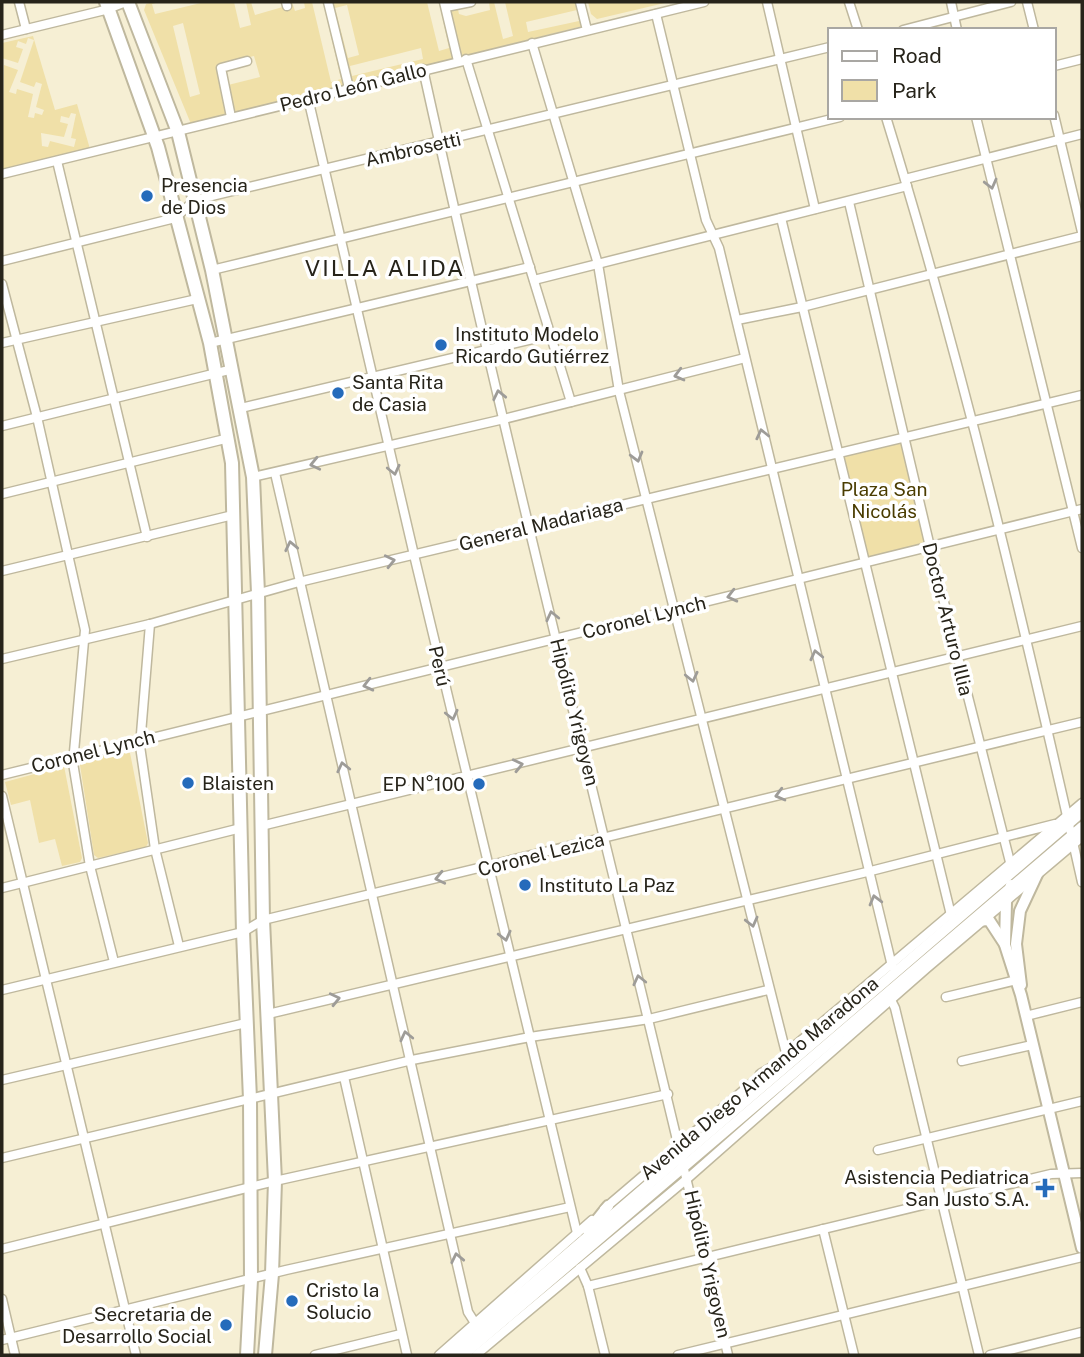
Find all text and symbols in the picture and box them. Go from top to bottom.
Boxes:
legend [828,28,1056,119]
text: Road [892,43,942,68]
street label: Pedro León Gallo [277,58,429,116]
text: Park [892,78,937,103]
street label: Ambrosetti [363,127,463,171]
place label: Presencia de Dios [161,174,248,218]
one-way arrow [983,178,997,190]
marker: Presencia de Dios [139,188,155,204]
district label: VILLA ALIDA [305,254,465,281]
place label: Instituto Modelo Ricardo Gutiérrez [455,323,609,367]
marker: Instituto Modelo Ricardo Gutiérrez [433,337,449,353]
one-way arrow [673,367,685,381]
place label: Santa Rita de Casia [352,371,443,415]
marker: Santa Rita de Casia [330,385,346,401]
one-way arrow [492,389,507,401]
one-way arrow [756,428,771,440]
one-way arrow [629,451,643,463]
one-way arrow [309,456,321,470]
one-way arrow [386,464,400,476]
park label: Plaza San Nicolás [841,478,927,522]
street label: General Madariaga [457,493,625,555]
one-way arrow [285,540,300,552]
street label: Doctor Arturo Illia [918,540,978,698]
one-way arrow [384,554,396,569]
one-way arrow [726,588,738,602]
street label: Coronel Lynch [580,591,708,643]
one-way arrow [546,610,560,622]
street label: Hipólito Yrigoyen [546,636,604,788]
street label: Perú [425,643,455,689]
one-way arrow [810,649,824,661]
one-way arrow [684,671,698,683]
one-way arrow [362,677,374,691]
one-way arrow [444,709,458,721]
street label: Coronel Lynch [29,725,157,777]
one-way arrow [512,759,524,773]
one-way arrow [337,761,351,773]
place label: Blaisten [202,772,274,794]
place label: EP N°100 [382,773,465,795]
marker: Blaisten [180,775,196,791]
marker: EP N°100 [471,776,487,792]
one-way arrow [774,787,786,801]
street label: Coronel Lezica [475,828,607,880]
one-way arrow [434,870,446,884]
place label: Instituto La Paz [539,874,675,896]
marker: Instituto La Paz [517,877,533,893]
one-way arrow [868,894,883,906]
one-way arrow [744,916,758,928]
one-way arrow [497,930,511,942]
street label: Avenida Diego Armando Maradona [636,972,882,1184]
one-way arrow [633,974,648,986]
one-way arrow [329,992,341,1007]
one-way arrow [400,1030,414,1042]
place label: Asistencia Pediatrica San Justo S.A. [844,1166,1029,1210]
marker: Asistencia Pediatrica San Justo S.A. [1035,1178,1055,1198]
street label: Hipólito Yrigoyen [680,1188,736,1340]
one-way arrow [450,1252,465,1264]
place label: Cristo la Solucio [306,1279,379,1323]
marker: Cristo la Solucio [284,1293,300,1309]
place label: Secretaria de Desarrollo Social [62,1303,212,1347]
marker: Secretaria de Desarrollo Social [218,1317,234,1333]

